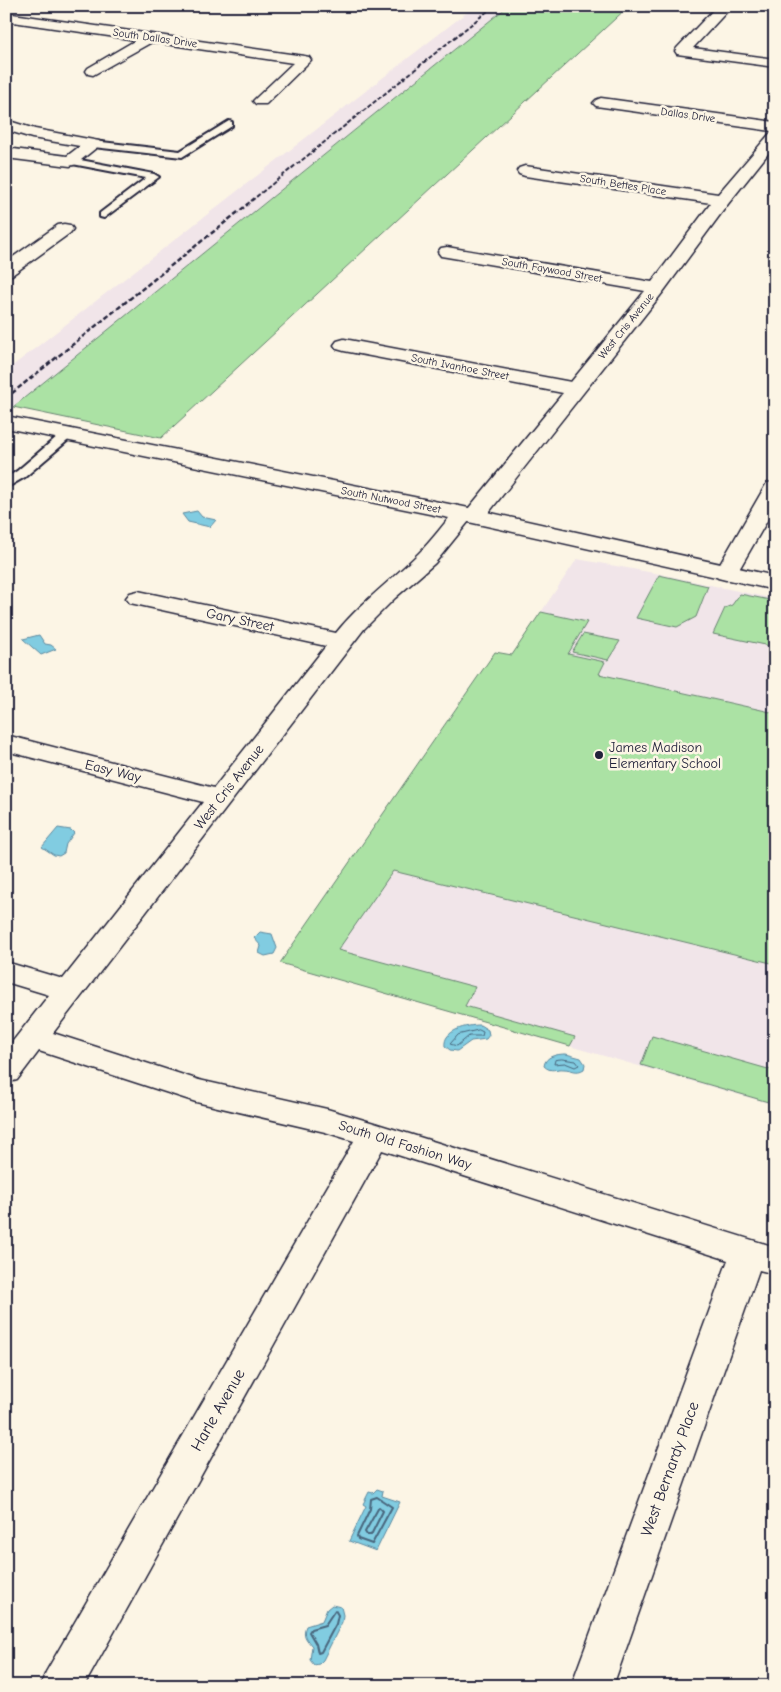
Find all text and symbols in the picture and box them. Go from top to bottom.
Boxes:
street label: South Dallas Drive [112,26,199,50]
street label: Dallas Drive [660,105,717,125]
street label: South Bettes Place [579,172,668,198]
street label: South Faywood Street [501,255,604,285]
street label: West Cris Avenue [595,290,657,362]
street label: South Ivanhoe Street [410,351,511,383]
street label: South Nutwood Street [340,484,443,516]
street label: Gary Street [205,605,276,636]
place label: James Madison Elementary School [609,739,721,772]
street label: West Cris Avenue [191,741,267,833]
marker: James Madison Elementary School [593,749,605,761]
street label: Easy Way [83,756,143,786]
street label: South Old Fashion Way [336,1117,474,1174]
street label: Harle Avenue [187,1366,249,1454]
street label: West Bernardy Place [637,1399,703,1539]

